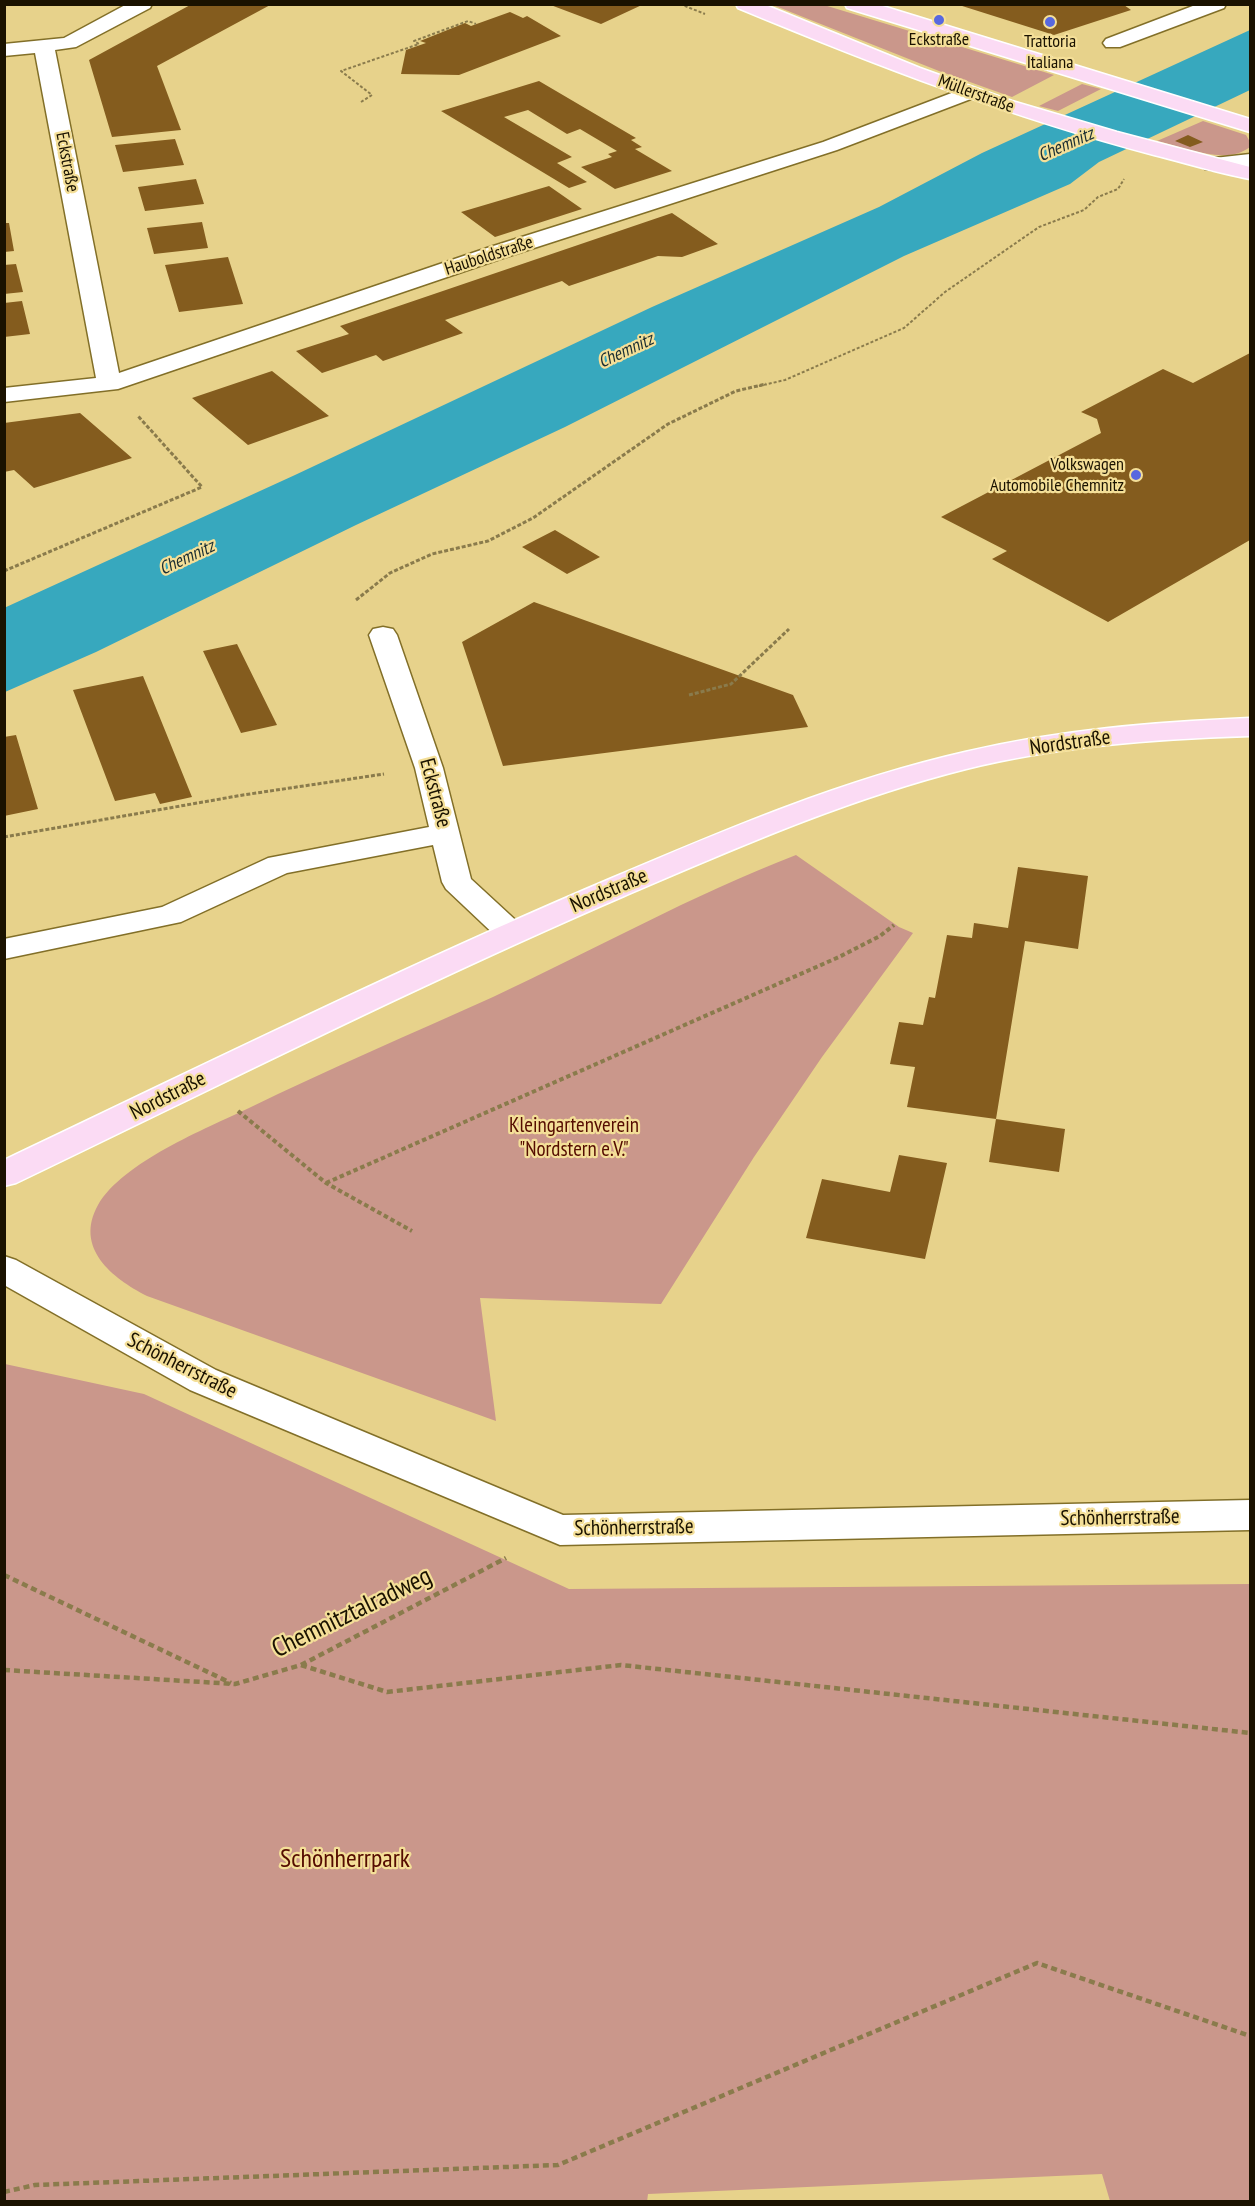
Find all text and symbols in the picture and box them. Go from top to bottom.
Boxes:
marker: Eckstraße [932,13,946,27]
marker: Trattoria Italiana [1043,15,1057,29]
place label: Eckstraße [909,29,969,51]
place label: Trattoria Italiana [1024,31,1076,74]
street label: Müllerstraße [935,70,1017,118]
water label: Chemnitz [1035,123,1097,167]
street label: Eckstraße [51,130,83,194]
street label: Hauboldstraße [442,232,536,280]
water label: Chemnitz [595,329,657,373]
place label: Volkswagen Automobile Chemnitz [990,454,1124,496]
marker: Volkswagen Automobile Chemnitz [1129,468,1143,482]
water label: Chemnitz [156,536,218,580]
street label: Nordstraße [1028,725,1112,761]
street label: Eckstraße [414,756,456,830]
street label: Nordstraße [567,864,651,918]
street label: Nordstraße [126,1066,210,1126]
park label: Kleingartenverein "Nordstern e.V." [509,1113,639,1163]
street label: Schönherrstraße [123,1328,241,1404]
street label: Schönherrstraße [1060,1504,1180,1532]
street label: Schönherrstraße [574,1514,694,1542]
street label: Chemnitztalradweg [267,1561,437,1665]
park label: Schönherrpark [280,1844,410,1876]

